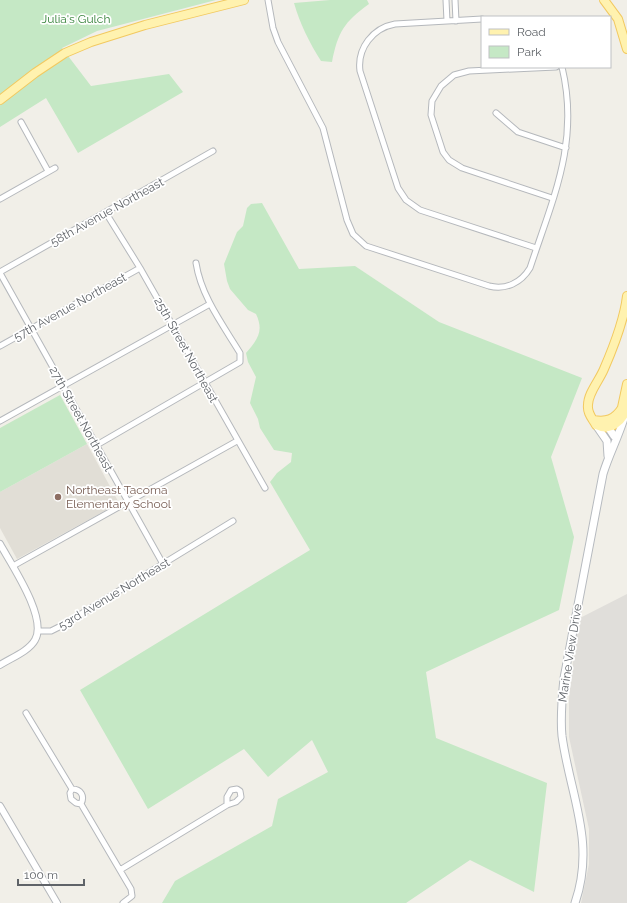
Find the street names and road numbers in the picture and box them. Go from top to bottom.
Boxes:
street label: 58th Avenue Northeast [48,175,166,249]
street label: 57th Avenue Northeast [11,270,129,344]
street label: 25th Street Northeast [151,295,221,405]
street label: 27th Street Northeast [46,364,116,474]
street label: 53rd Avenue Northeast [56,555,172,633]
street label: Marine View Drive [555,603,585,703]

